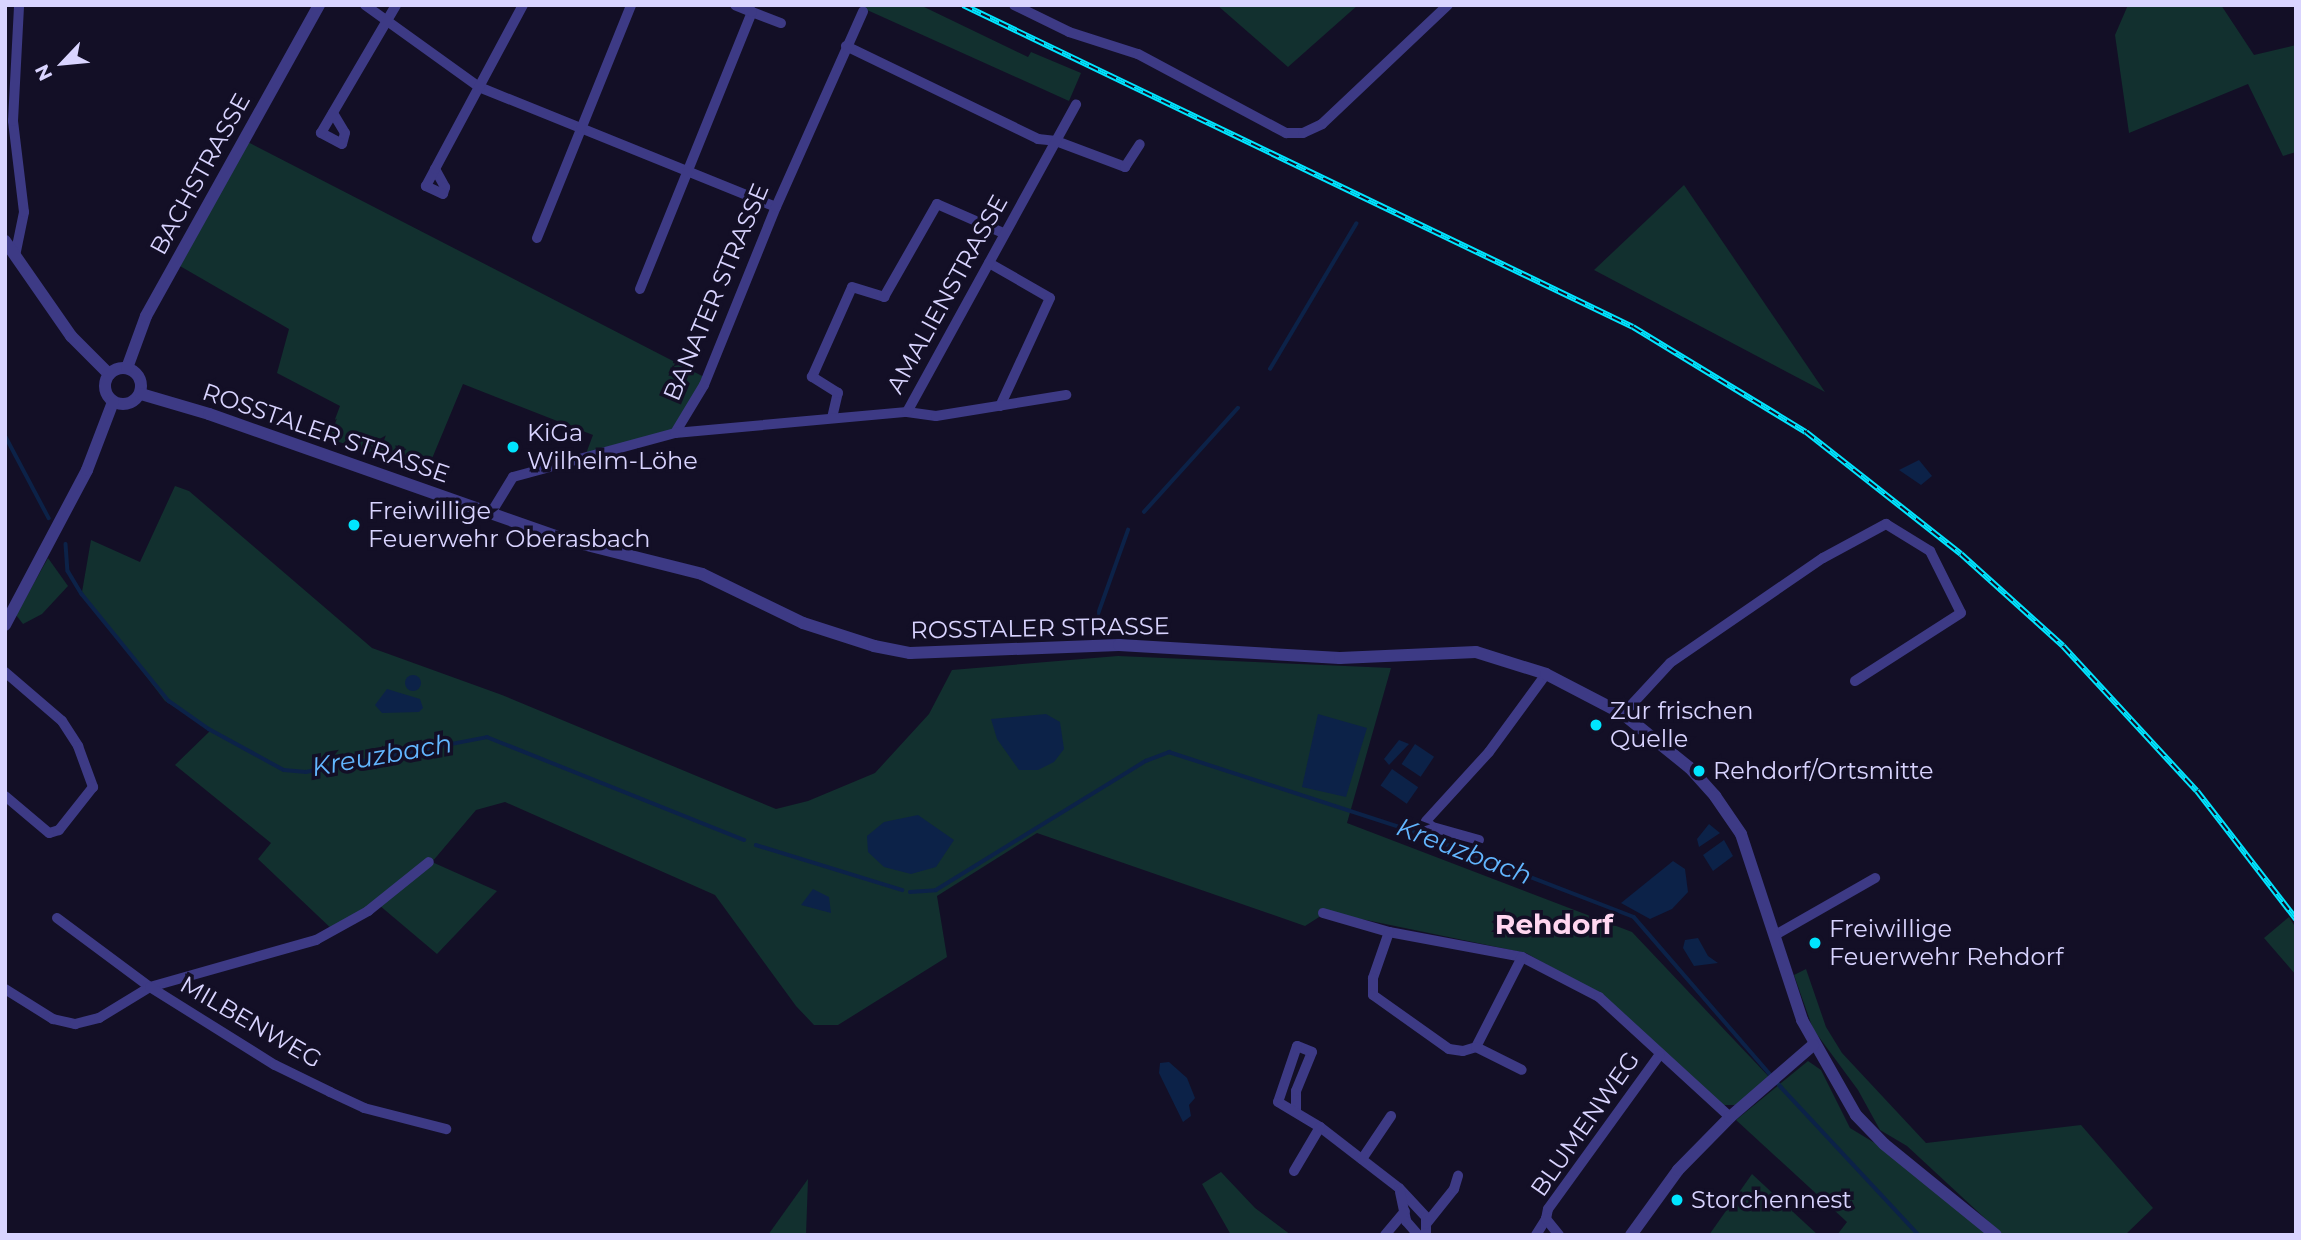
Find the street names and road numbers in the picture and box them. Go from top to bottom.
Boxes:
street label: BACHSTRASSE [144,88,256,260]
street label: BANATER STRASSE [657,179,775,405]
street label: AMALIENSTRASSE [880,190,1014,398]
street label: ROSSTALER STRASSE [199,377,453,489]
street label: ROSSTALER STRASSE [910,611,1170,645]
street label: MILBENWEG [175,970,327,1074]
street label: BLUMENWEG [1524,1046,1646,1202]

